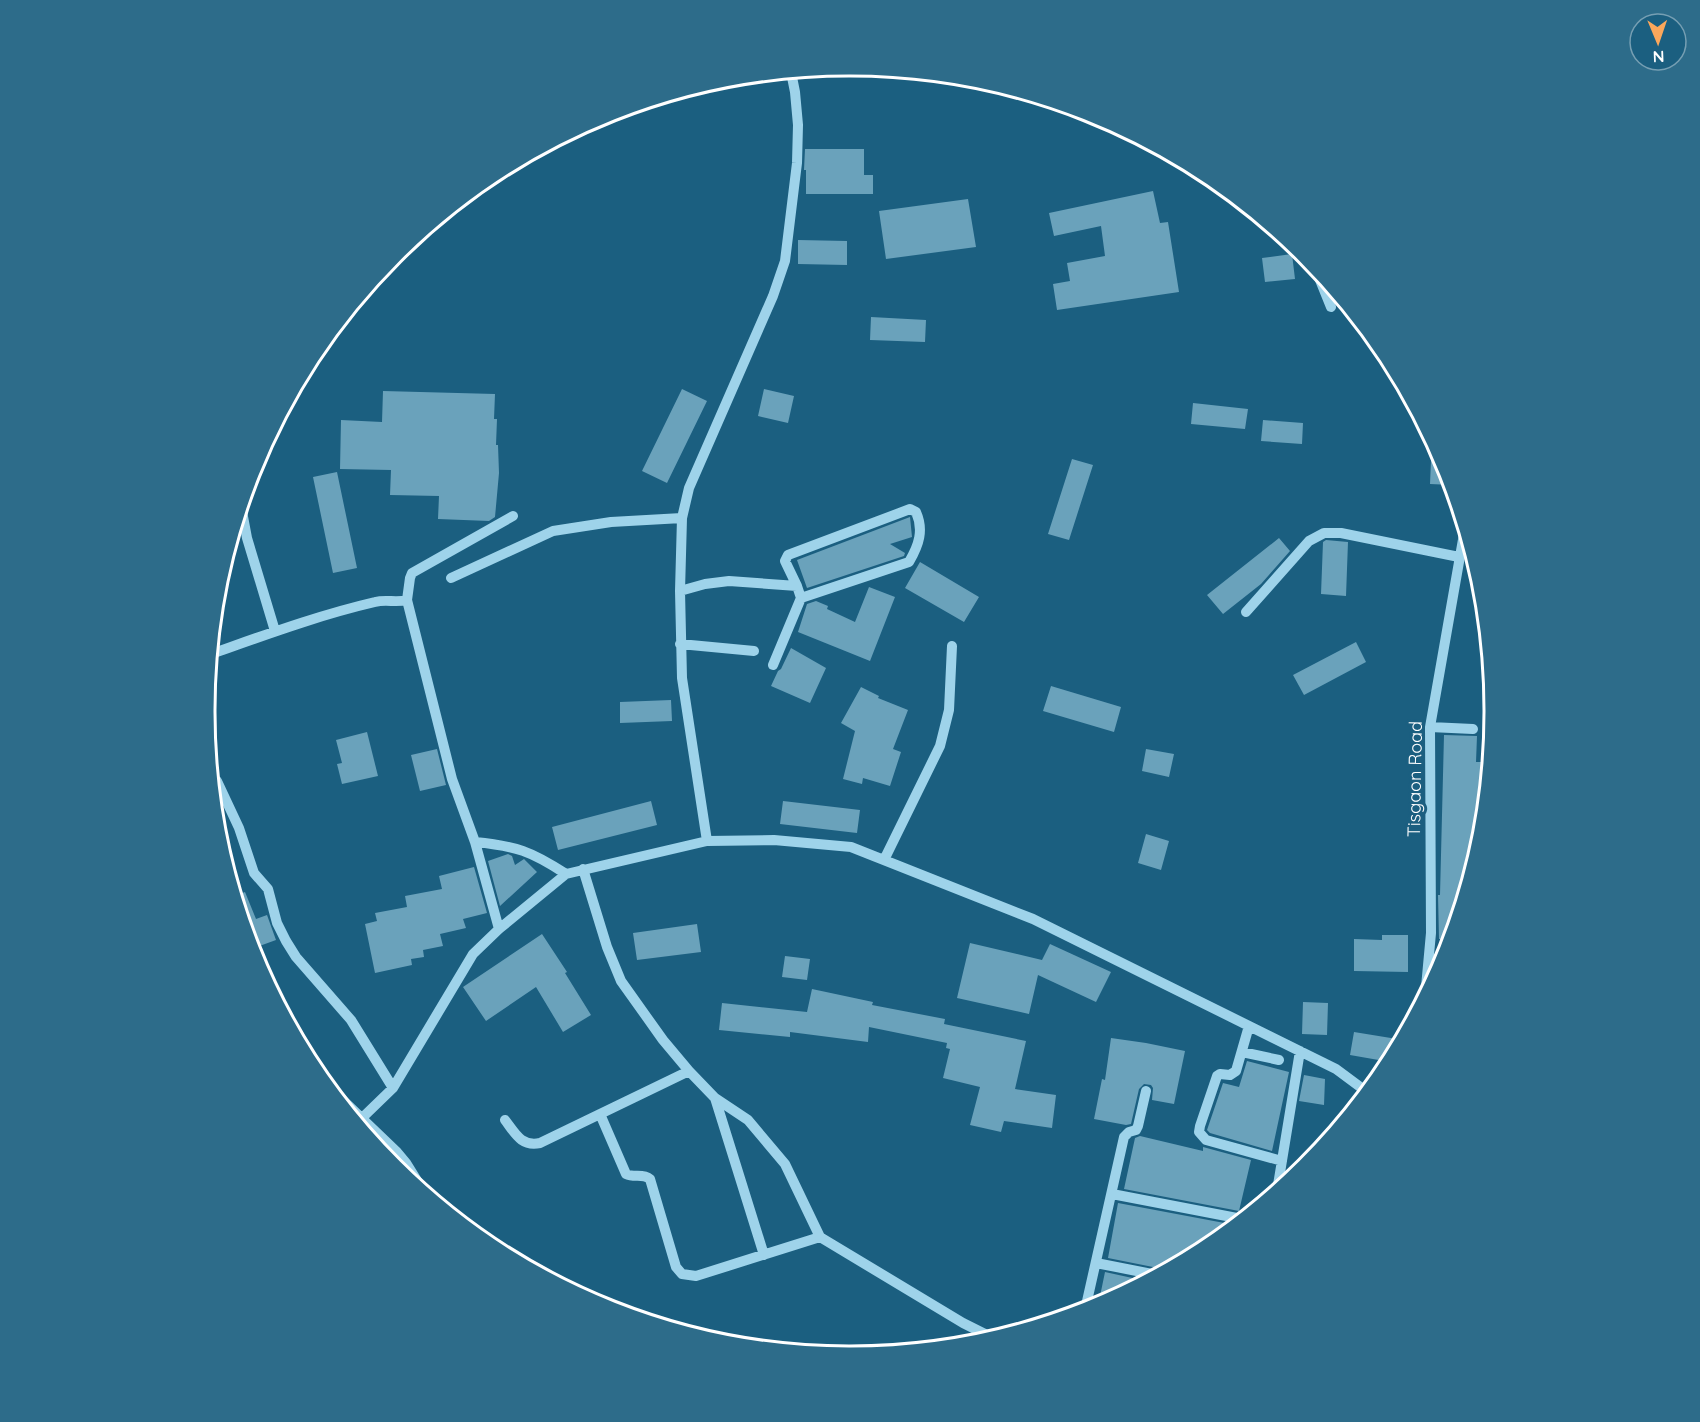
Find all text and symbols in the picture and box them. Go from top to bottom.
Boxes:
north arrow [1628,12,1688,72]
text: N [1652,47,1665,67]
street label: Tisgaon Road [1402,721,1427,837]

